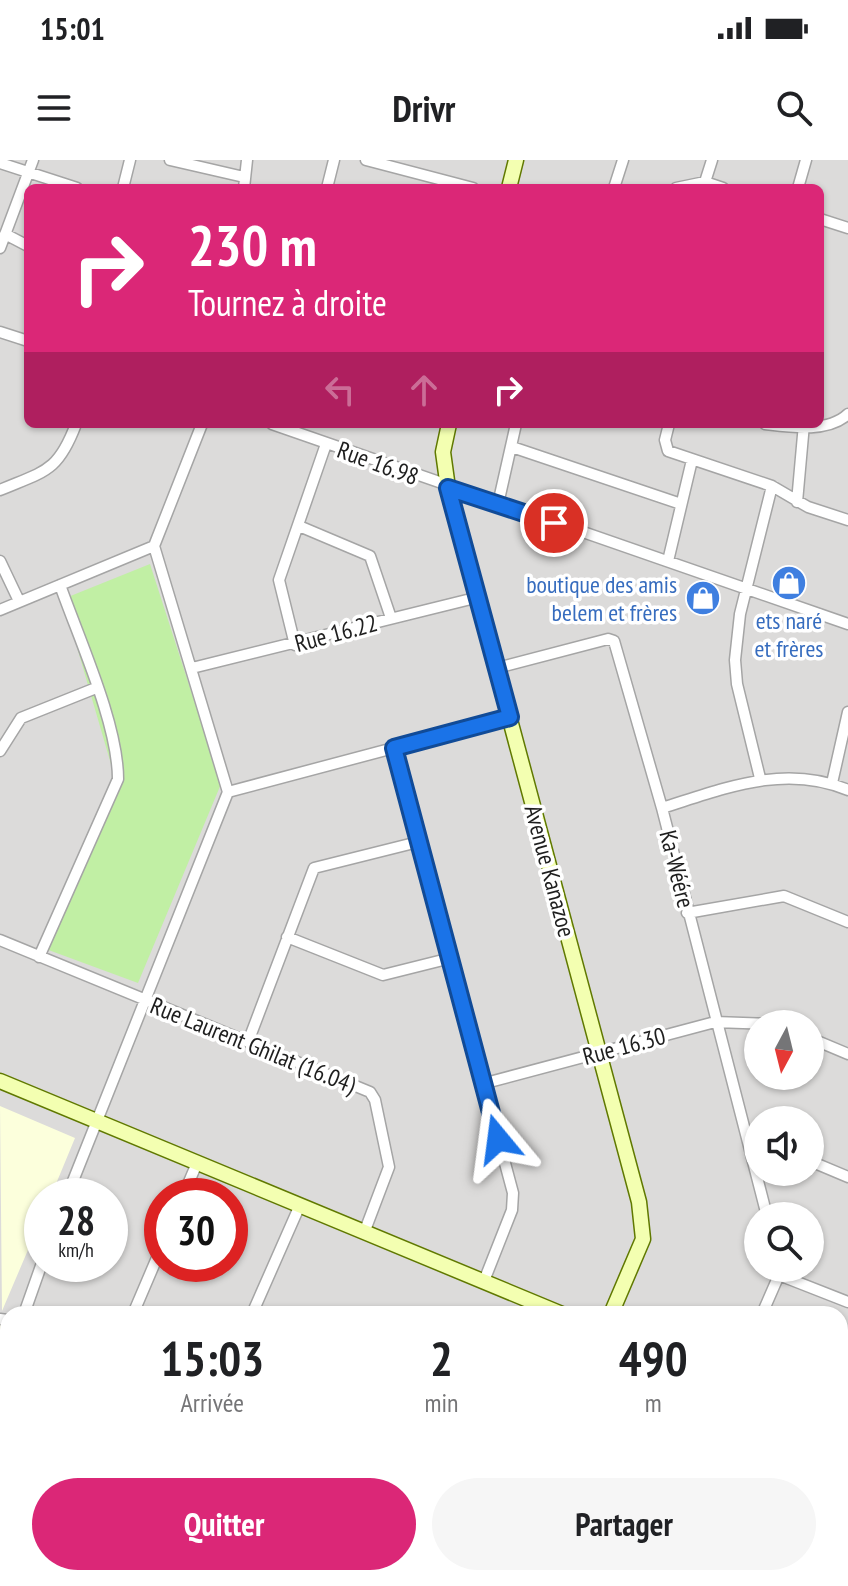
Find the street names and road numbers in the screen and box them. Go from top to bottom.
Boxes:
street label: Rue 16.98 [333,434,423,492]
street label: Rue 16.22 [291,607,381,659]
street label: Avenue Kanazoe [517,802,583,940]
street label: Ka-Wéére [652,827,702,911]
street label: Rue Laurent Ghilat (16.04) [146,990,360,1100]
street label: Rue 16.30 [579,1020,669,1072]

